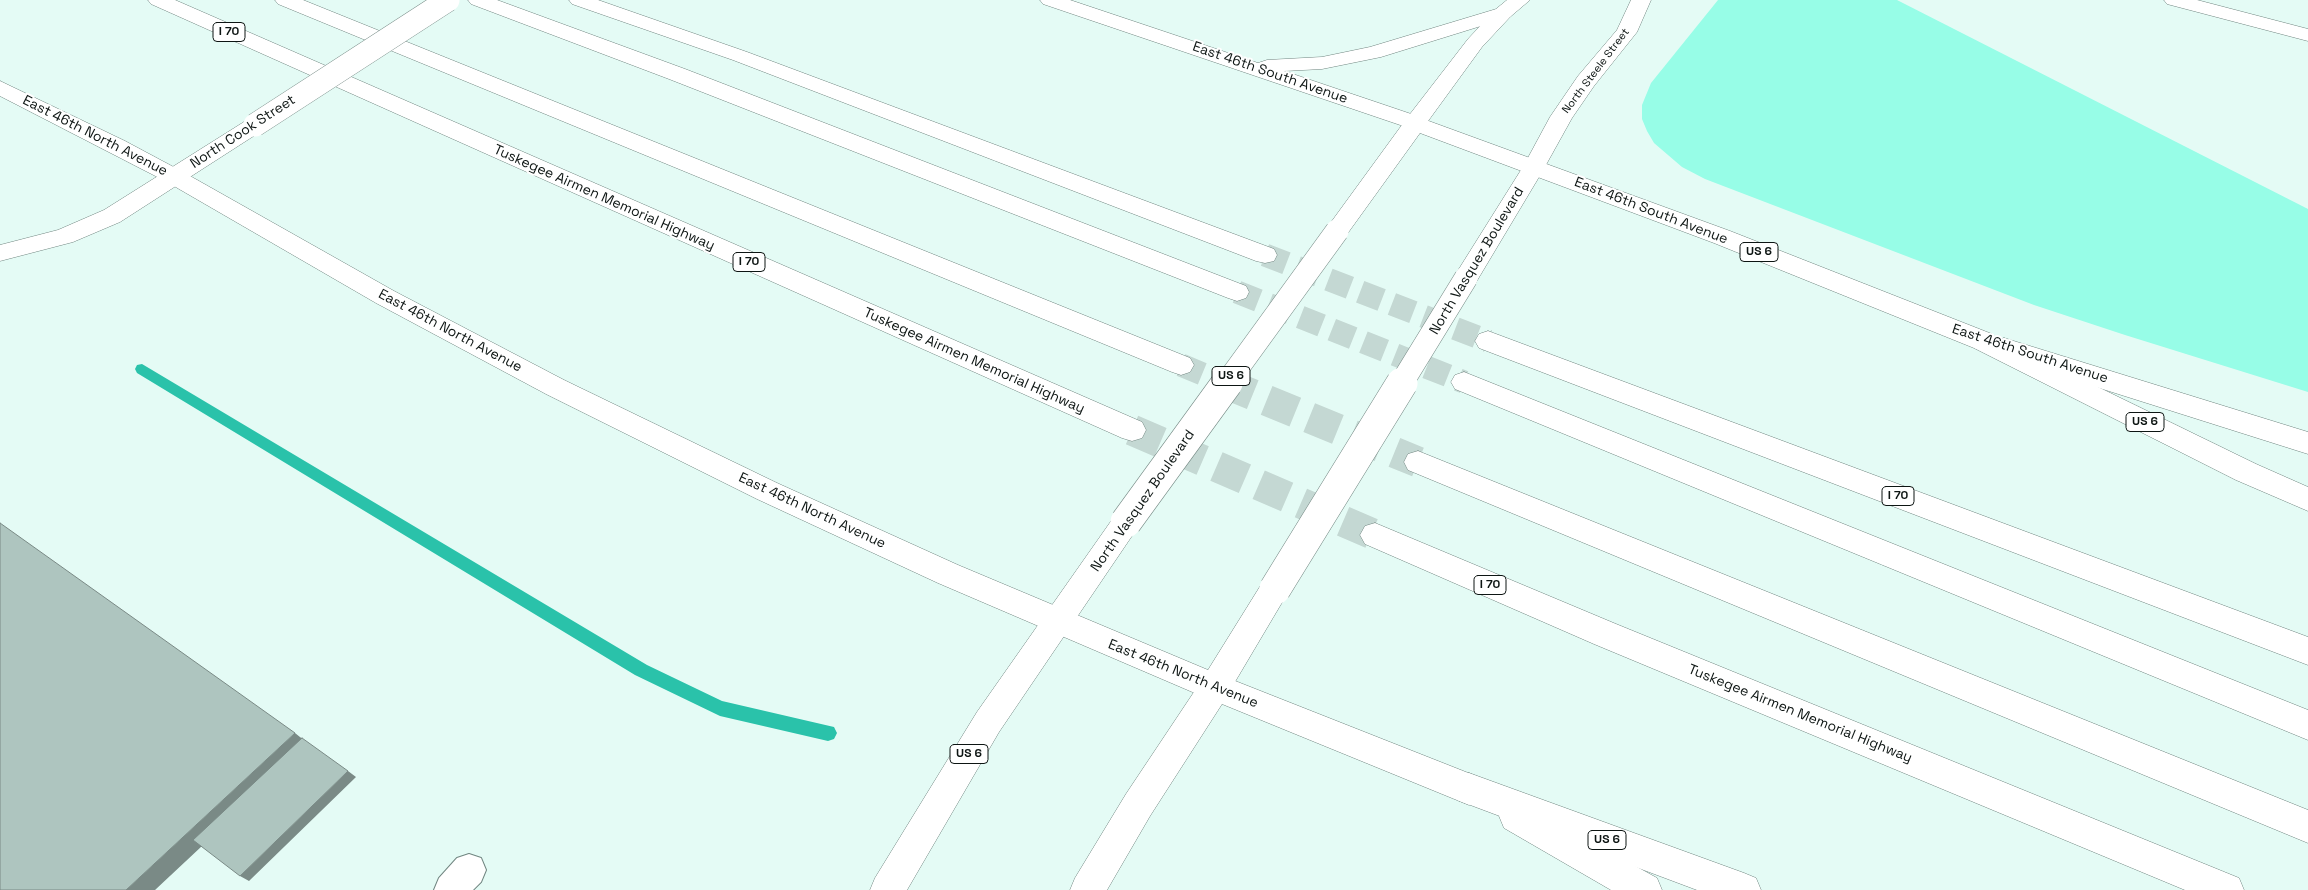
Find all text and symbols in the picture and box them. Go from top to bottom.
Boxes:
road number: I 70 [213,22,245,42]
street label: North Steele Street [1560,26,1632,116]
street label: East 46th South Avenue [1190,39,1350,107]
street label: East 46th North Avenue [20,92,170,180]
street label: North Cook Street [187,92,299,172]
street label: Tuskegee Airmen Memorial Highway [491,141,717,255]
street label: East 46th South Avenue [1572,174,1730,248]
street label: North Vasquez Boulevard [1426,184,1528,338]
road number: US 6 [1740,242,1778,262]
road number: I 70 [733,252,765,272]
street label: East 46th North Avenue [375,286,525,376]
street label: Tuskegee Airmen Memorial Highway [861,304,1087,418]
street label: East 46th South Avenue [1950,321,2110,387]
road number: US 6 [1212,366,1250,386]
road number: US 6 [2126,412,2164,432]
street label: North Vasquez Boulevard [1088,427,1198,575]
street label: East 46th North Avenue [736,470,888,552]
road number: I 70 [1882,486,1914,506]
road number: I 70 [1474,576,1506,594]
street label: East 46th North Avenue [1106,636,1260,712]
street label: Tuskegee Airmen Memorial Highway [1685,661,1915,767]
road number: US 6 [950,744,988,764]
road number: US 6 [1588,830,1626,850]

